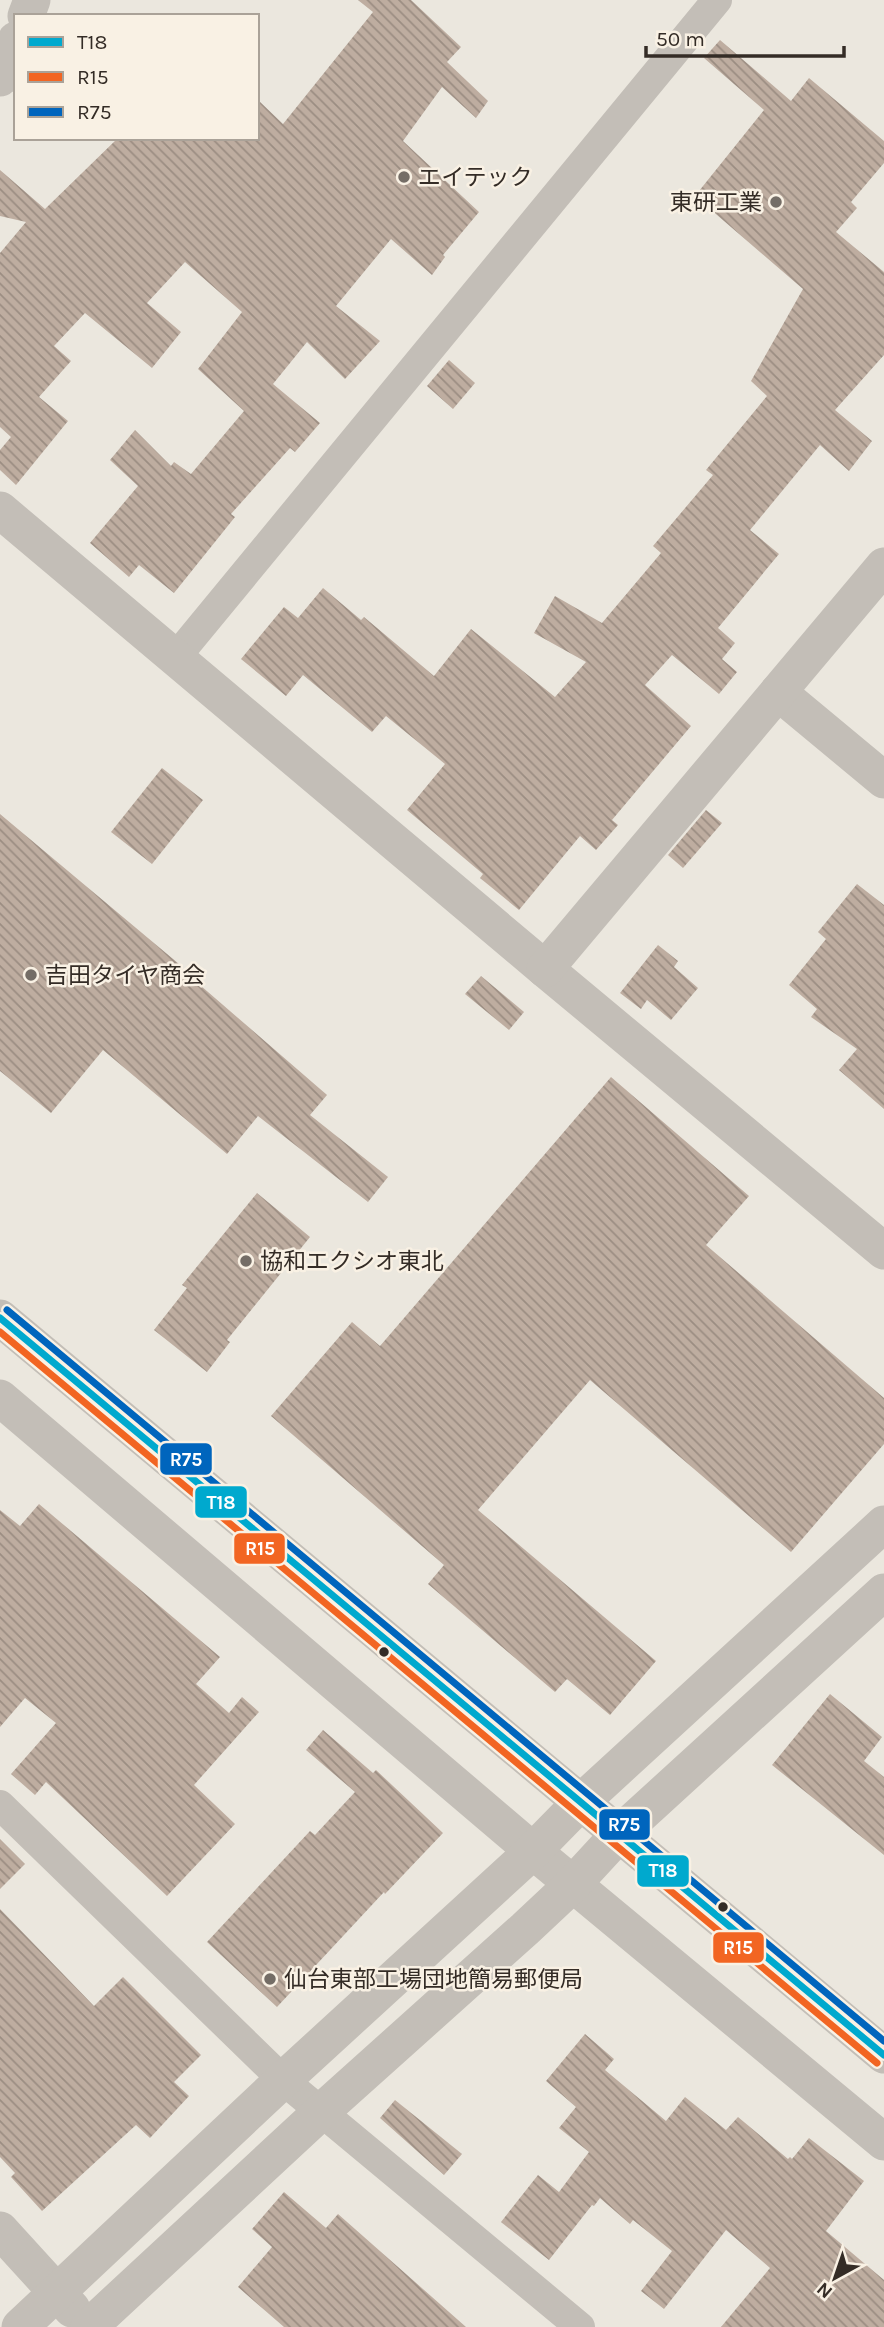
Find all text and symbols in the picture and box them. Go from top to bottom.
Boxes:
legend [14,14,259,140]
scale bar [646,14,844,58]
text: 50 m [656,27,705,51]
text: T18 [77,30,107,54]
text: R15 [77,65,109,89]
text: R75 [77,100,112,124]
place label: エイテック [418,164,533,191]
marker: エイテック [396,169,412,185]
place label: 東研工業 [670,189,762,216]
marker: 東研工業 [768,194,784,210]
place label: 吉田タイヤ商会 [45,962,205,989]
marker: 吉田タイヤ商会 [23,967,39,983]
place label: 協和エクシオ東北 [260,1248,444,1275]
marker: 協和エクシオ東北 [238,1253,254,1269]
line badge: R75 [159,1442,213,1476]
text: R75 [170,1449,202,1471]
line badge: T18 [194,1485,248,1519]
text: T18 [206,1492,236,1514]
line badge: R15 [233,1532,286,1565]
text: R15 [245,1538,275,1560]
unlabelled marker [377,1645,391,1659]
line badge: R75 [598,1808,651,1841]
text: R75 [608,1814,640,1836]
line badge: T18 [636,1854,690,1888]
text: T18 [648,1860,678,1882]
unlabelled marker [716,1900,730,1914]
line badge: R15 [712,1931,765,1964]
text: R15 [723,1937,753,1959]
place label: 仙台東部工場団地簡易郵便局 [284,1966,583,1993]
marker: 仙台東部工場団地簡易郵便局 [262,1971,278,1987]
north arrow [800,2243,870,2313]
text: N [812,2277,837,2303]

